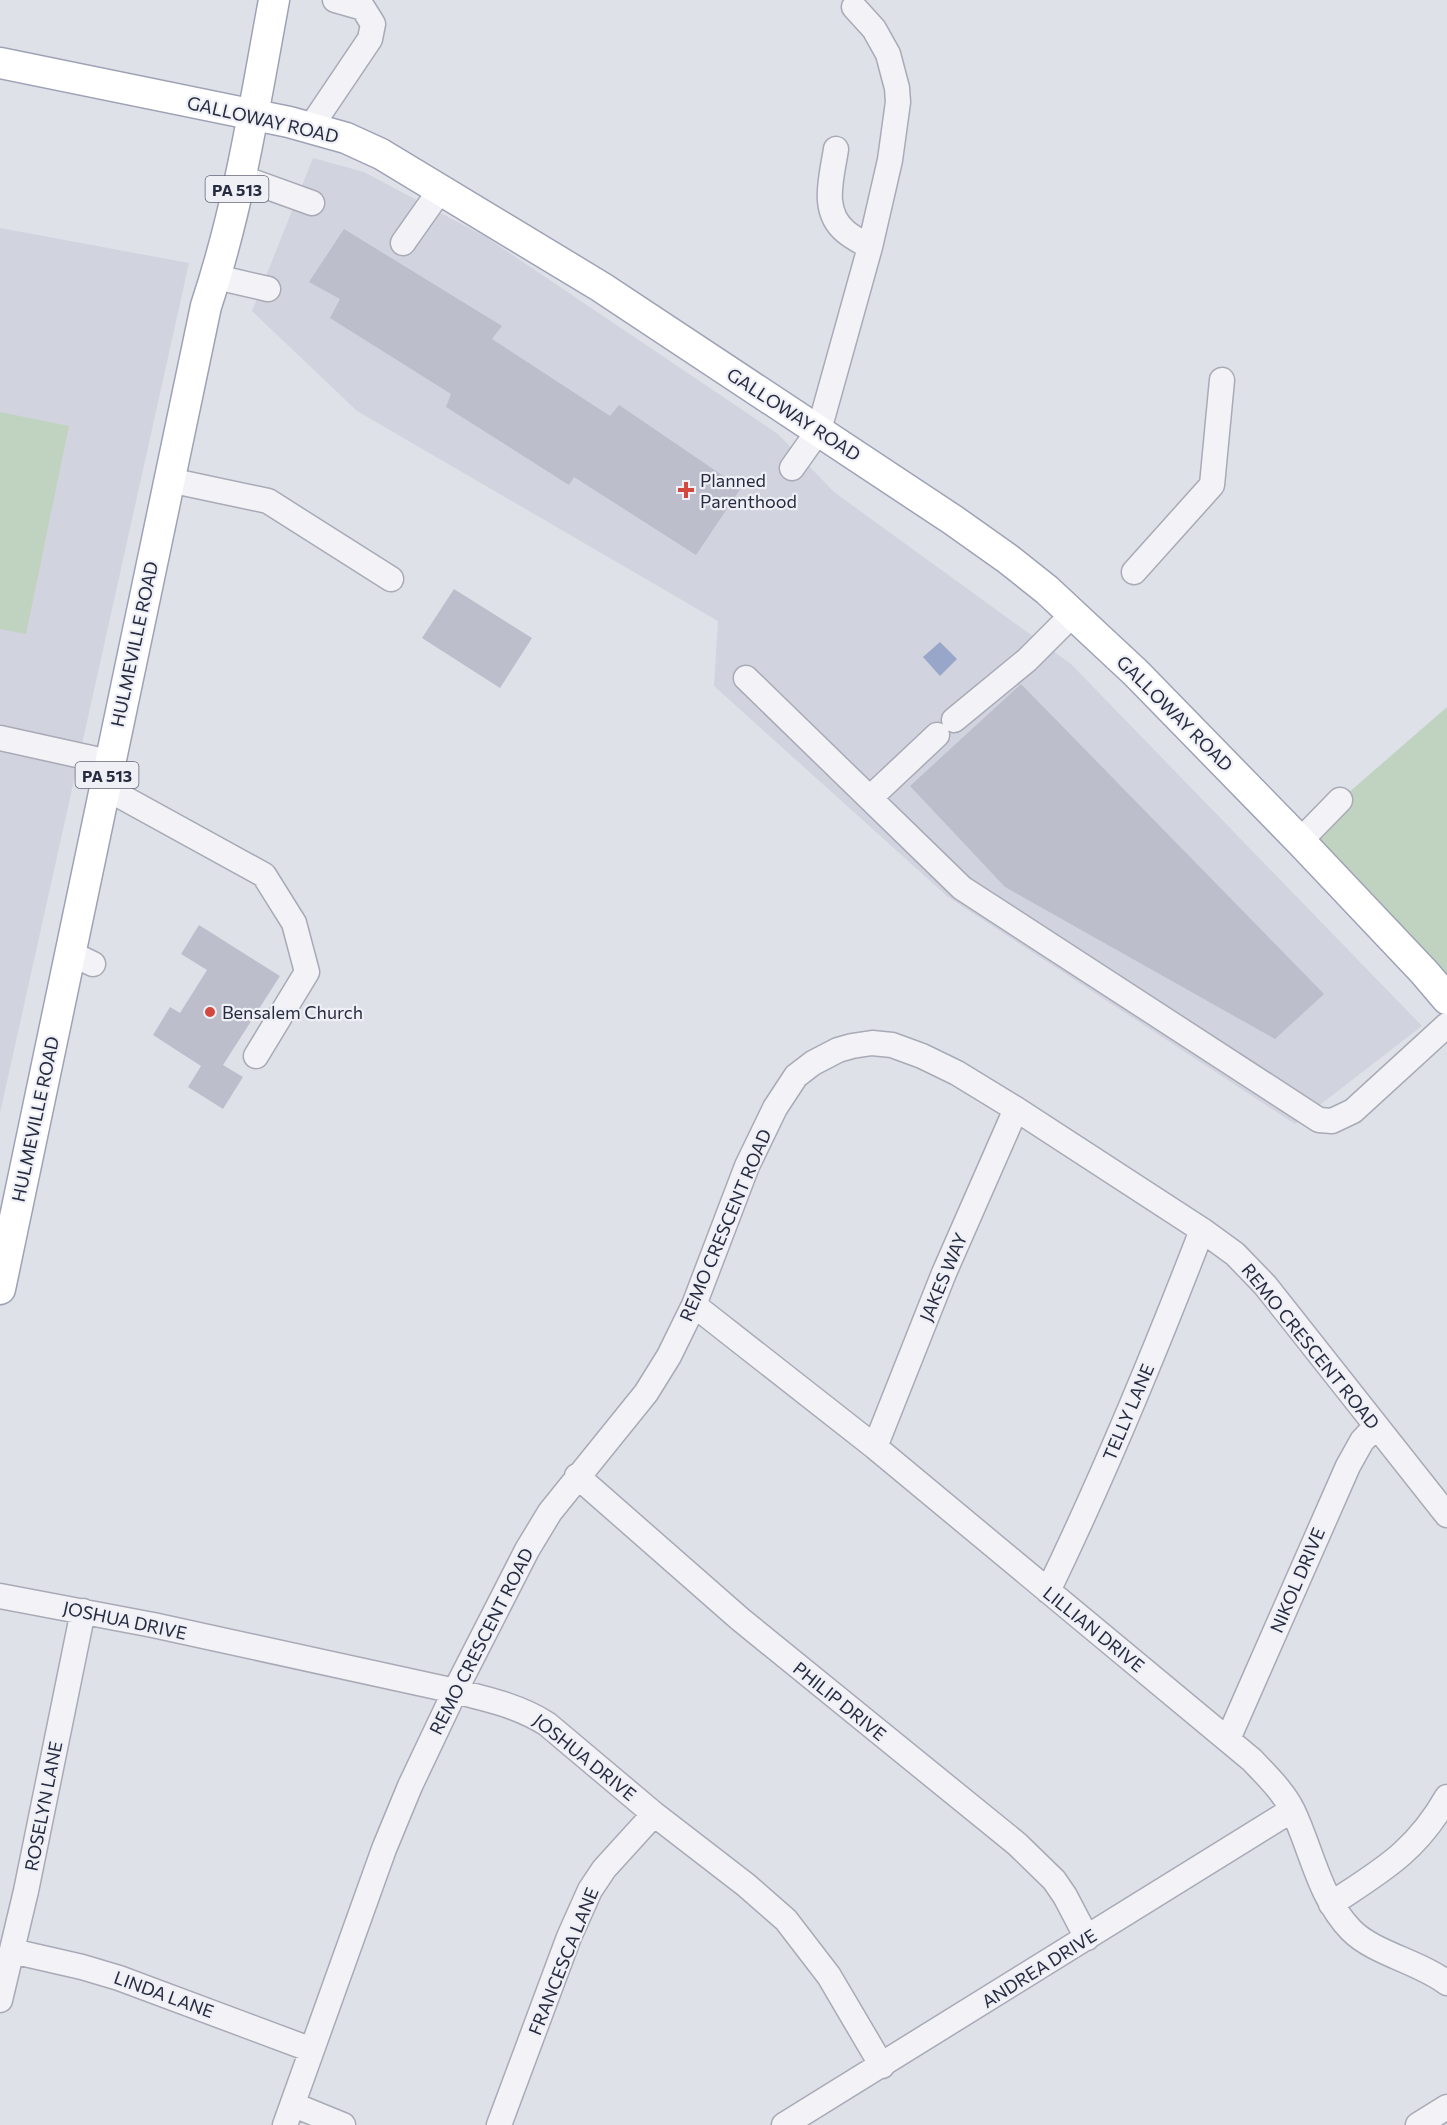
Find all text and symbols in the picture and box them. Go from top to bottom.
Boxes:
street label: GALLOWAY ROAD [185,91,341,147]
road number: PA 513 [206,176,268,202]
street label: GALLOWAY ROAD [723,363,865,465]
place label: Planned Parenthood [700,469,797,512]
marker: Planned Parenthood [677,481,695,499]
street label: HULMEVILLE ROAD [106,559,162,729]
street label: GALLOWAY ROAD [1112,650,1238,776]
road number: PA 513 [76,762,138,788]
place label: Bensalem Church [222,1001,363,1023]
marker: Bensalem Church [203,1005,217,1019]
street label: HULMEVILLE ROAD [7,1034,63,1204]
street label: REMO CRESCENT ROAD [675,1126,775,1324]
street label: JAKES WAY [915,1229,972,1325]
street label: REMO CRESCENT ROAD [1237,1259,1385,1433]
street label: TELLY LANE [1098,1360,1158,1464]
street label: NIKOL DRIVE [1265,1524,1329,1636]
street label: REMO CRESCENT ROAD [424,1544,538,1738]
street label: LILLIAN DRIVE [1039,1581,1149,1677]
street label: JOSHUA DRIVE [61,1596,189,1644]
street label: PHILIP DRIVE [789,1657,891,1745]
street label: JOSHUA DRIVE [529,1709,641,1805]
street label: ROSELYN LANE [20,1739,66,1873]
street label: FRANCESCA LANE [523,1884,603,2038]
street label: ANDREA DRIVE [978,1924,1100,2012]
street label: LINDA LANE [111,1966,217,2022]

